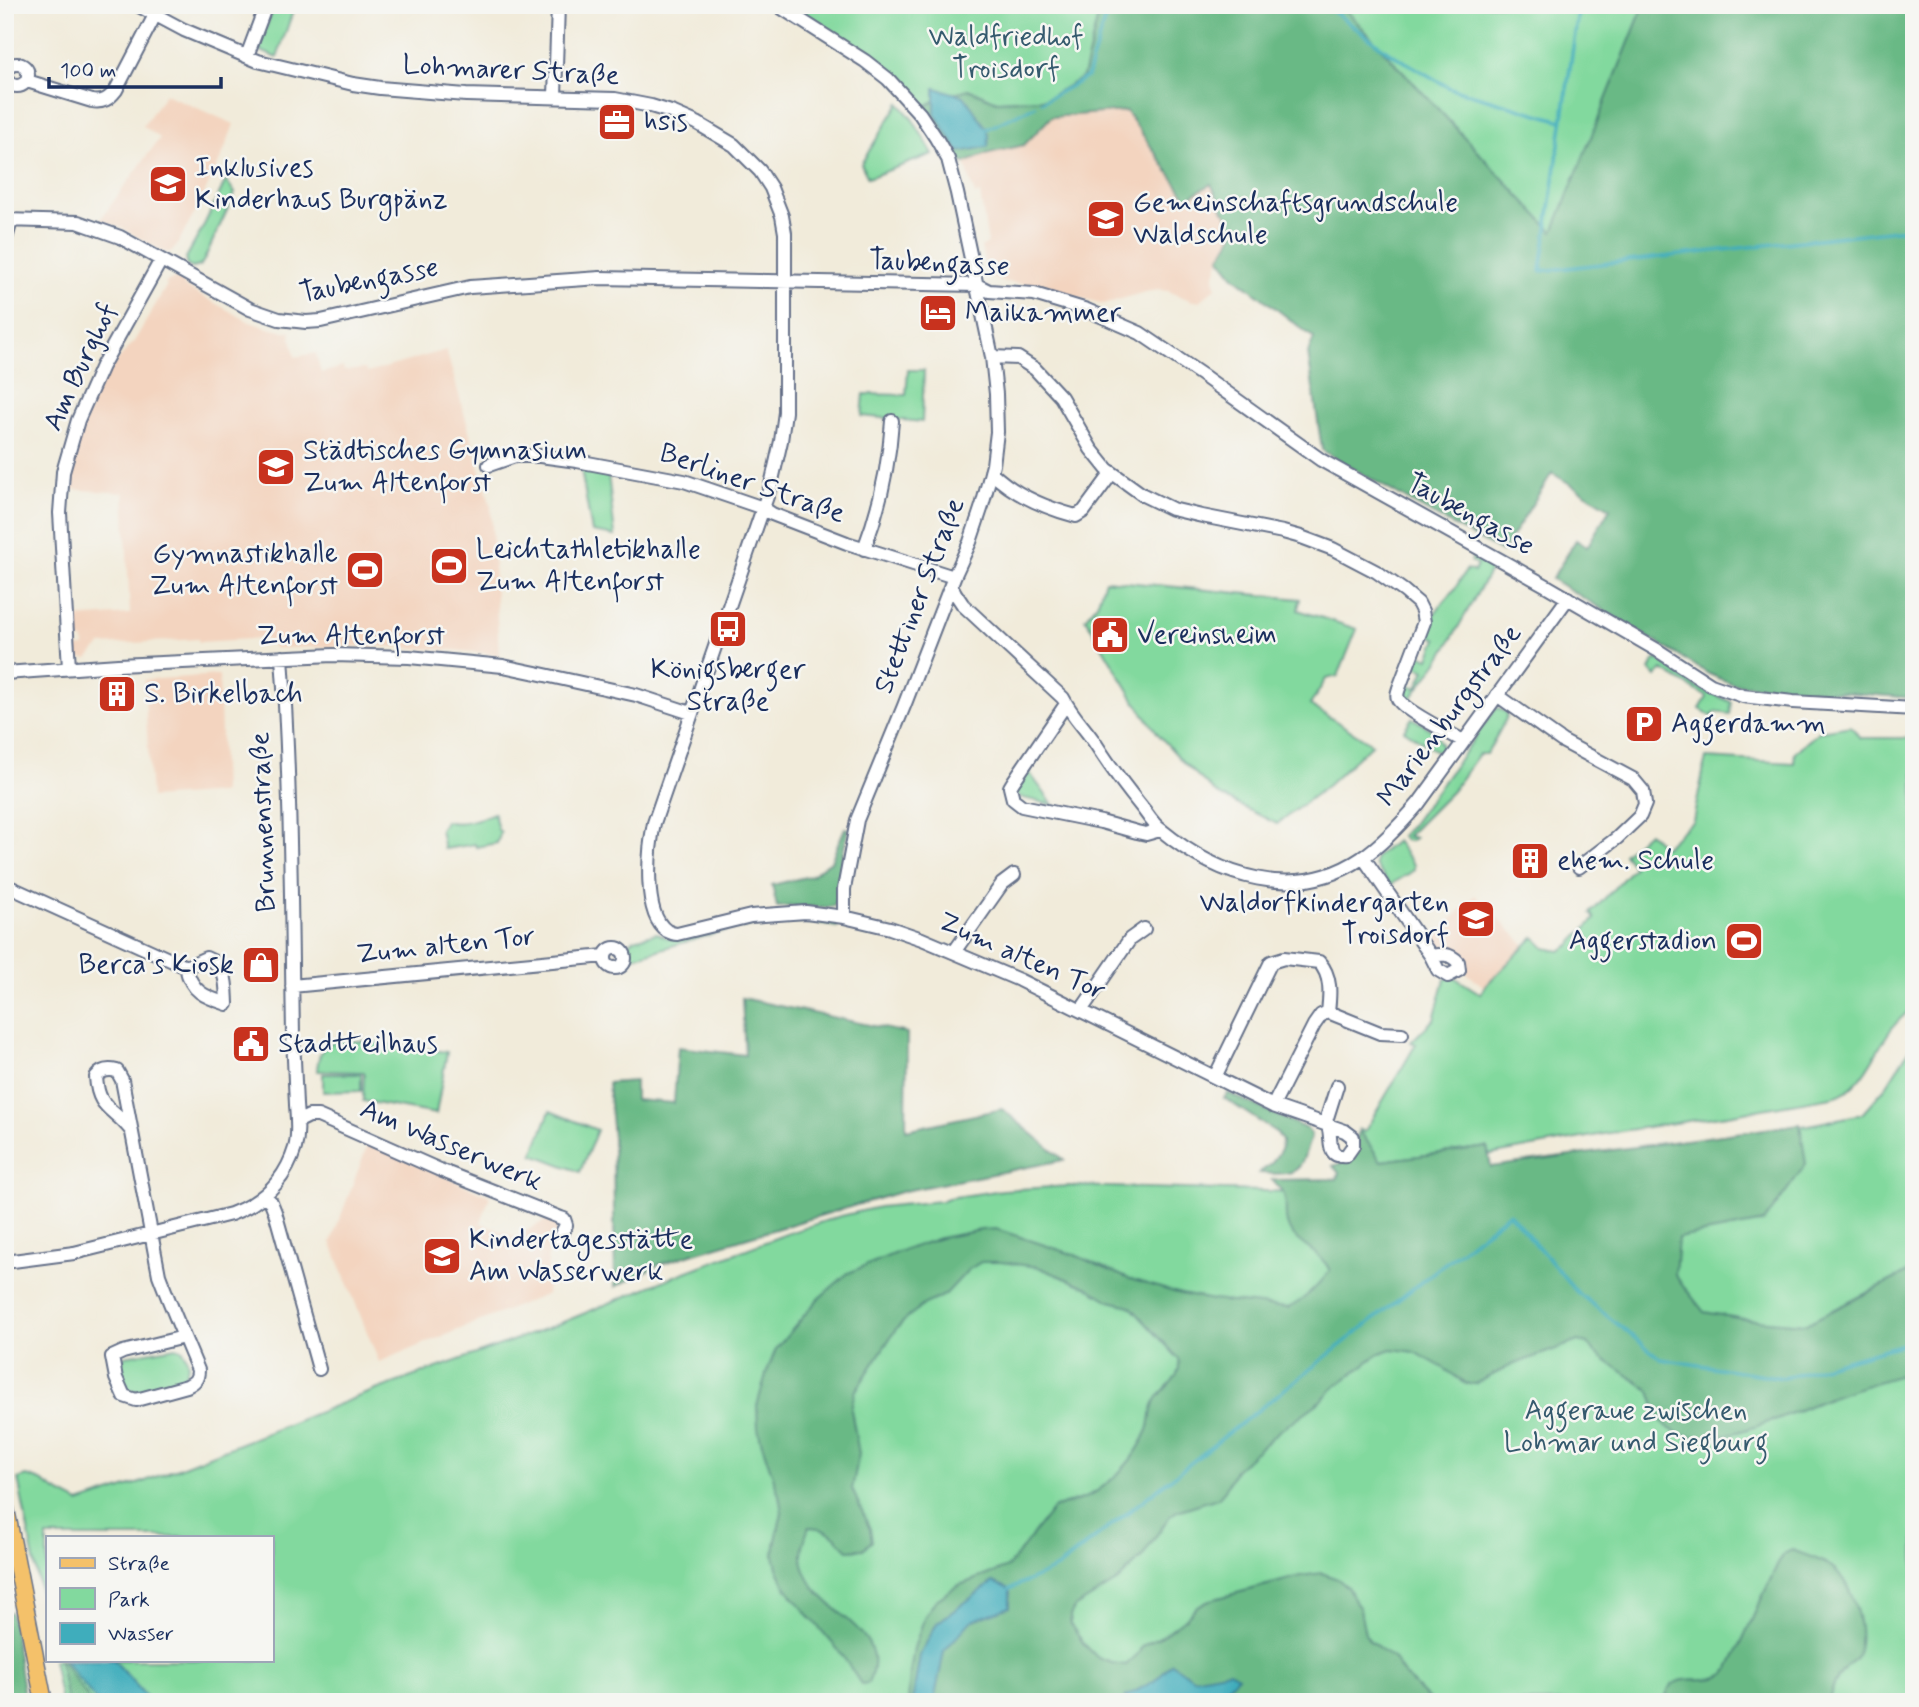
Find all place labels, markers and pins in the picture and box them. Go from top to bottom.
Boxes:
office icon: hsis [596,101,638,143]
place label: hsis [644,104,688,141]
place label: Inklusives Kinderhaus Burgpänz [195,150,448,221]
school or university icon: Inklusives Kinderhaus Burgpänz [147,163,189,205]
place label: Gemeinschaftsgrundschule Waldschule [1133,185,1458,254]
school or university icon: Gemeinschaftsgrundschule Waldschule [1085,198,1127,240]
hotel icon: Maikammer [917,292,959,334]
place label: Maikammer [965,295,1121,332]
place label: Städtisches Gymnasium Zum Altenforst [303,433,587,504]
school or university icon: Städtisches Gymnasium Zum Altenforst [255,446,297,488]
place label: Leichtathletikhalle Zum Altenforst [476,532,701,603]
place label: Gymnastikhalle Zum Altenforst [150,536,339,607]
sports icon: Leichtathletikhalle Zum Altenforst [428,545,470,587]
sports icon: Gymnastikhalle Zum Altenforst [344,549,386,591]
bus stop icon: Königsberger Straße [707,608,749,650]
public building icon: Vereinsheim [1089,614,1131,656]
place label: Vereinsheim [1137,617,1277,654]
place label: Königsberger Straße [650,652,806,721]
building icon: S. Birkelbach [96,673,138,715]
place label: S. Birkelbach [144,676,303,713]
parking icon: Aggerdamm [1623,703,1665,745]
place label: Aggerdamm [1671,706,1826,746]
building icon: ehem. Schule [1509,840,1551,882]
place label: ehem. Schule [1557,843,1714,880]
place label: Waldorfkindergarten Troisdorf [1199,885,1449,954]
school or university icon: Waldorfkindergarten Troisdorf [1455,898,1497,940]
sports icon: Aggerstadion [1723,920,1765,962]
place label: Aggerstadion [1569,923,1717,963]
shop icon: Berca's Kiosk [240,944,282,986]
place label: Berca's Kiosk [78,947,234,984]
public building icon: Stadtteilhaus [230,1023,272,1065]
place label: Stadtteilhaus [278,1026,438,1063]
place label: Kindertagesstätte Am Wasserwerk [469,1222,693,1291]
school or university icon: Kindertagesstätte Am Wasserwerk [421,1235,463,1277]

